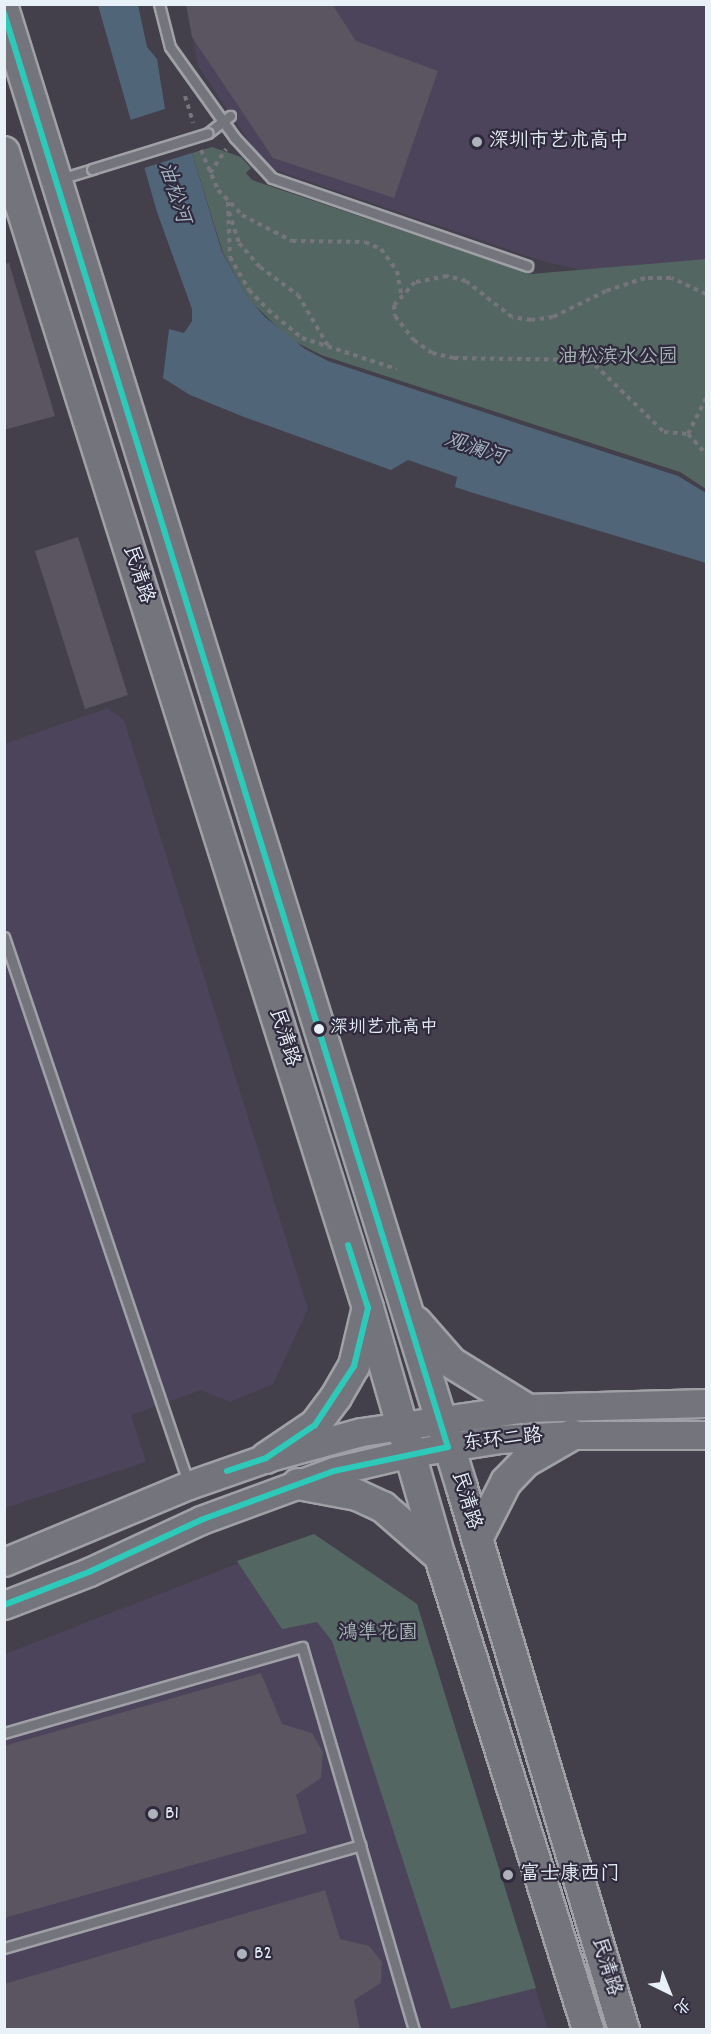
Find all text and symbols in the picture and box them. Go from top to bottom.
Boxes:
place label: 深圳市艺术高中 [489,130,629,154]
marker: 深圳市艺术高中 [470,135,484,149]
water label: 油松河 [151,159,195,227]
park label: 油松滨水公园 [558,346,678,370]
water label: 观澜河 [441,428,509,472]
street label: 民清路 [116,543,158,607]
street label: 民清路 [262,1006,304,1070]
place label: 深圳艺术高中 [330,1018,438,1040]
marker: 深圳艺术高中 [313,1023,325,1035]
street label: 东环二路 [462,1425,544,1457]
street label: 民清路 [445,1469,485,1533]
park label: 鴻準花園 [338,1622,418,1646]
place label: B1 [165,1802,179,1826]
marker: B1 [146,1807,160,1821]
place label: 富士康西门 [520,1863,620,1887]
marker: 富士康西门 [501,1868,515,1882]
street label: 民清路 [585,1935,625,1999]
place label: B2 [254,1942,272,1966]
marker: B2 [235,1947,249,1961]
north arrow [639,1962,699,2022]
text: 北 [668,1992,695,2019]

